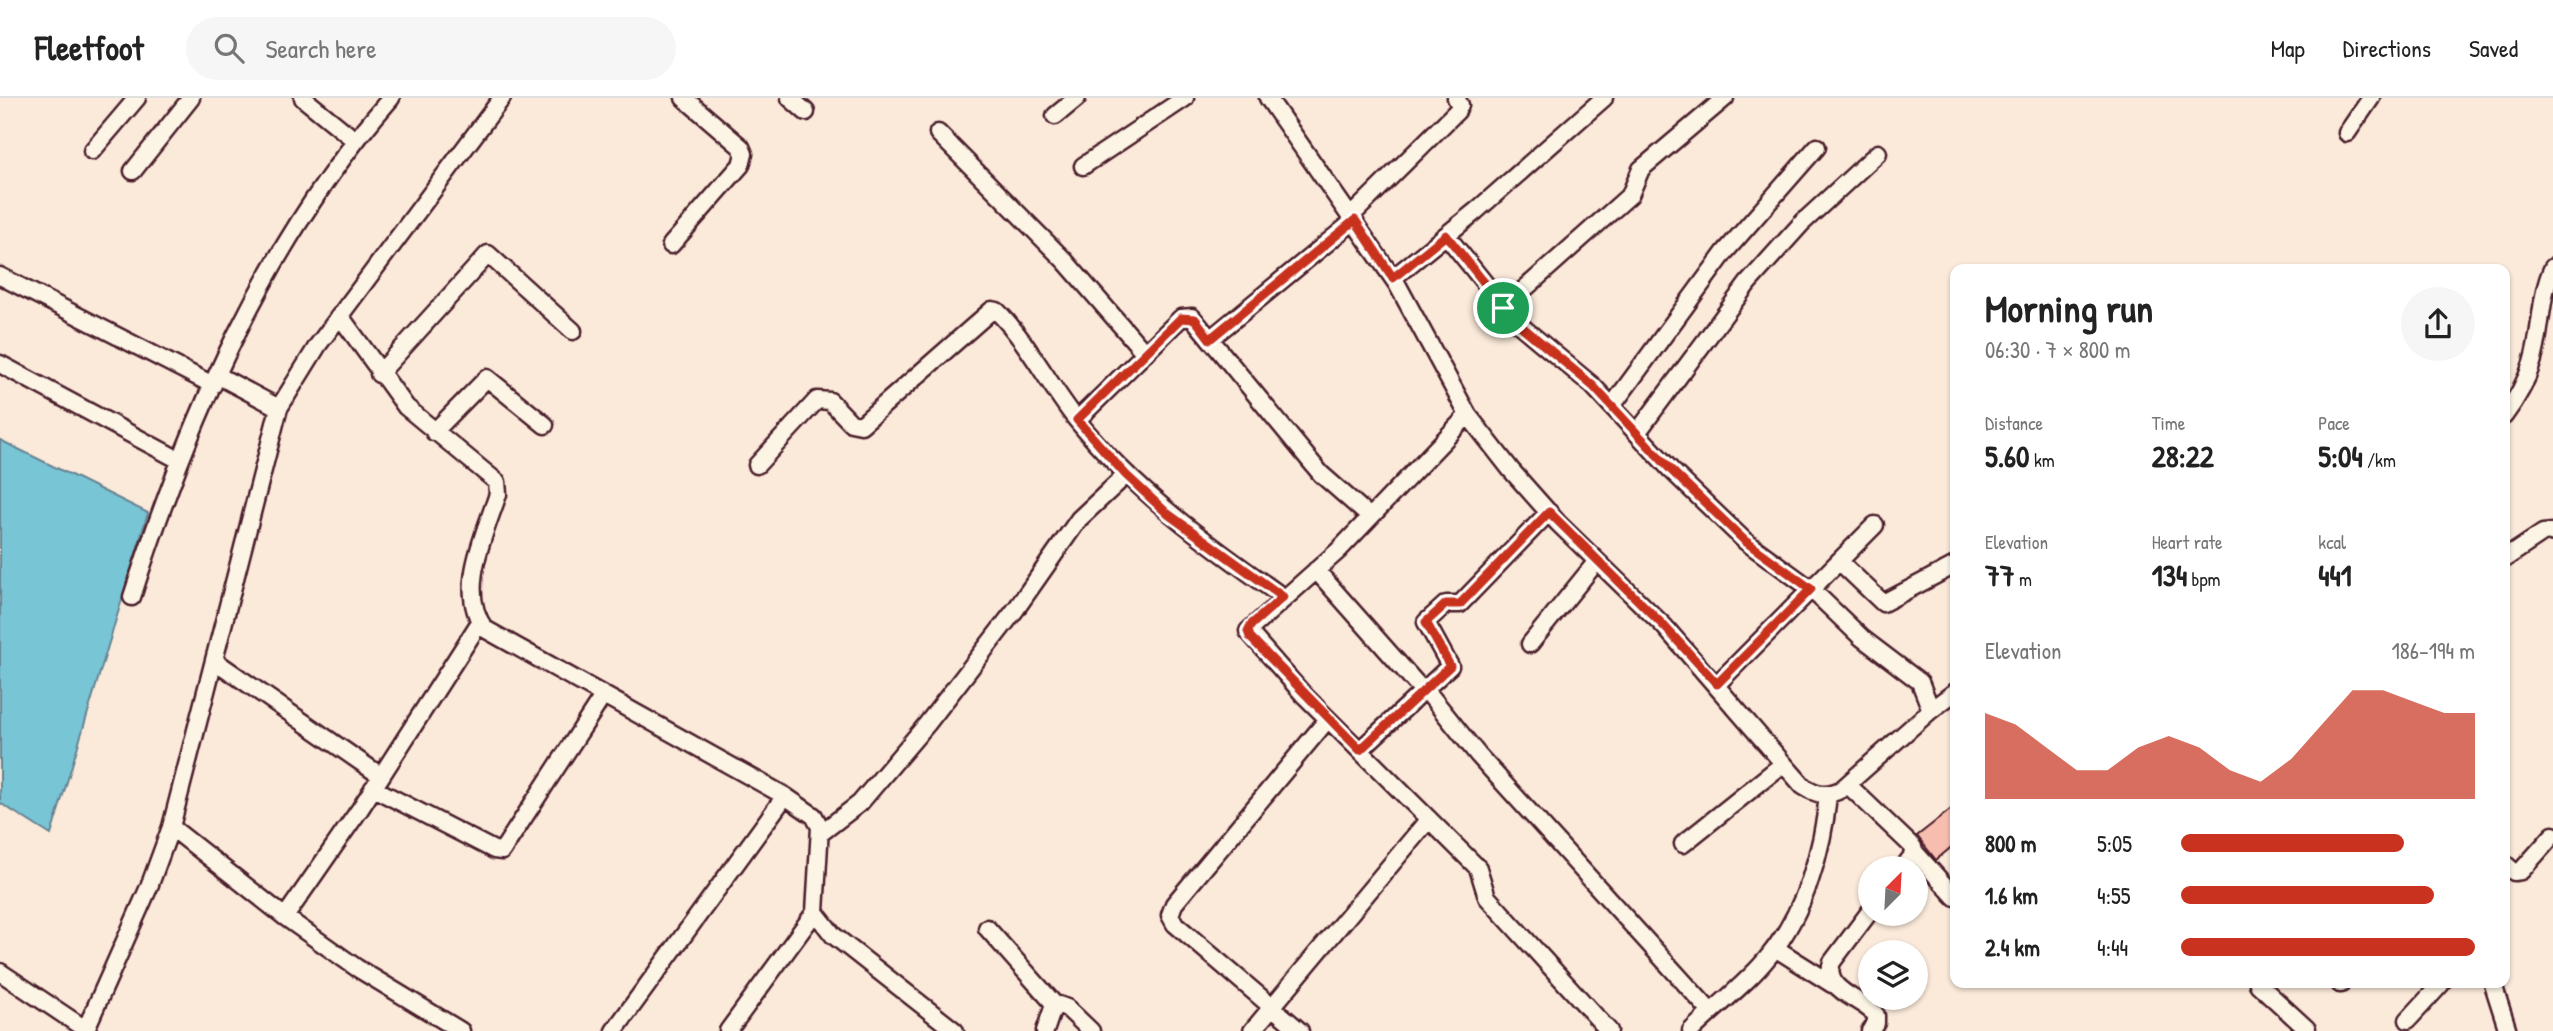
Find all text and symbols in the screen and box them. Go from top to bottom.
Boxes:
search box [186,17,676,80]
text: Fleetfoot [35,26,144,70]
icon: search [210,29,248,67]
text: Search here [266,31,377,66]
text: Map [2271,32,2305,64]
text: Directions [2343,32,2431,64]
text: Saved [2469,32,2518,64]
pin [1473,278,1533,338]
text: Morning run [1985,282,2153,334]
button: share [2401,287,2475,361]
icon: arrive [1484,289,1522,327]
text: 06:30 · 7 × 800 m [1985,334,2130,365]
text: Distance [1985,410,2043,436]
text: Time [2152,410,2185,436]
text: Pace [2318,410,2350,436]
text: 5.60 [1985,436,2030,476]
text: 28:22 [2152,436,2214,476]
text: 5:04 [2318,436,2363,476]
text: km [2030,447,2055,473]
text: /km [2363,447,2396,473]
text: Elevation [1985,529,2048,555]
text: Heart rate [2152,529,2223,555]
text: kcal [2318,529,2346,555]
text: 77 [1985,555,2015,595]
text: 134 [2152,555,2187,595]
text: 441 [2318,555,2352,595]
text: m [2015,566,2032,592]
text: bpm [2187,566,2221,592]
text: Elevation [1985,635,2061,666]
text: 186–194 m [2392,635,2475,666]
text: 800 m [1985,828,2037,859]
text: 5:05 [2097,828,2132,859]
north arrow [1858,856,1928,926]
map controls [1858,856,1928,1010]
text: 1.6 km [1985,880,2038,911]
text: 4:55 [2097,880,2130,911]
text: 2.4 km [1985,932,2040,963]
text: 4:44 [2097,932,2128,963]
button: layers [1858,940,1928,1010]

